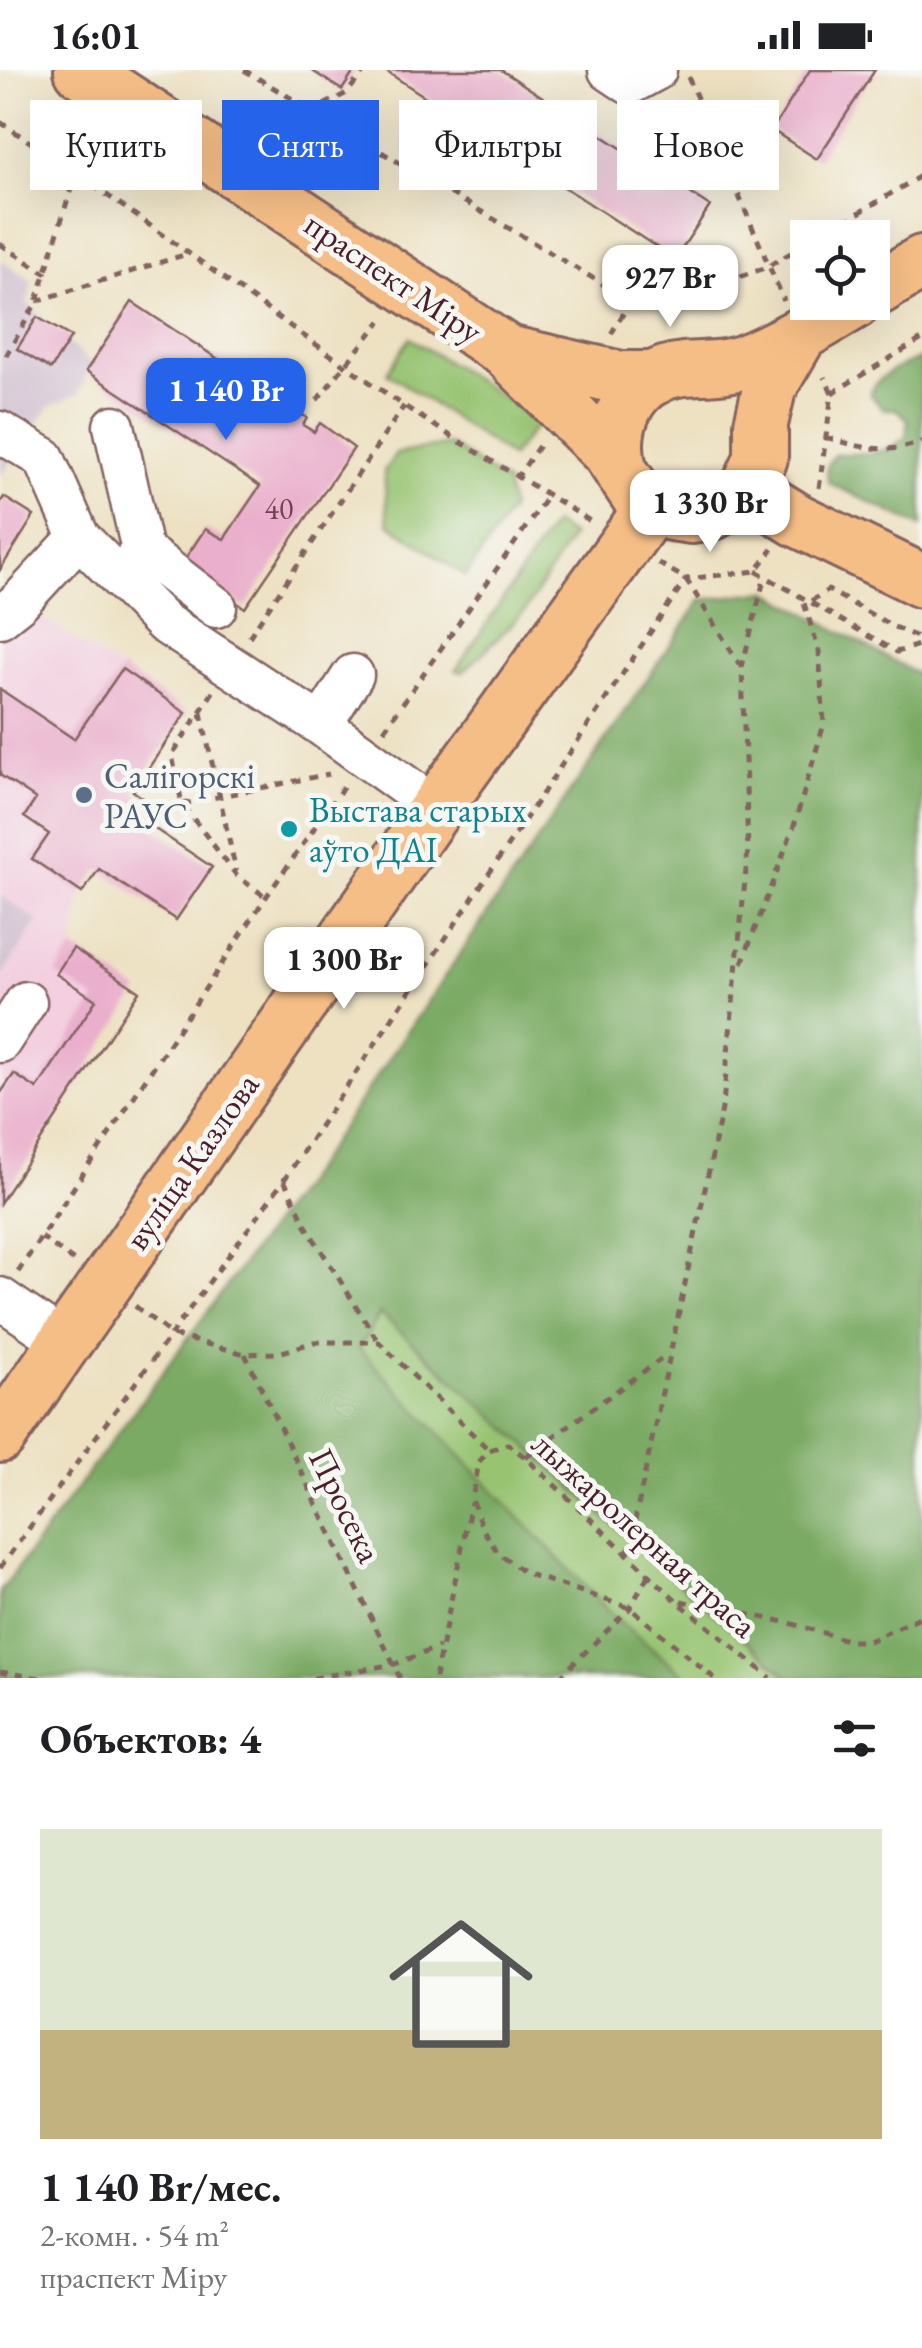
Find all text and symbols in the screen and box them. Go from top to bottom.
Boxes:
text: 16:01 [50,11,141,60]
chip: Купить [30,100,202,190]
chip: Снять [222,100,379,190]
chip: Фильтры [399,100,597,190]
chip: Новое [617,100,779,190]
street label: праспект Міру [296,201,492,354]
map controls [790,220,890,320]
button: locate [790,220,890,320]
pin: 927 Br [589,245,751,330]
text: 927 Br [624,256,716,298]
pin: 1 140 Br [123,358,329,443]
text: 1 140 Br [168,369,284,411]
pin: 1 330 Br [607,470,813,555]
text: 1 330 Br [652,481,768,523]
house number: 40 [265,489,293,528]
place label: Салігорскі РАУС [104,753,255,838]
marker: Салігорскі РАУС [73,784,95,806]
place label: Выстава старых аўто ДАІ [309,787,526,873]
marker: Выстава старых аўто ДАІ [278,818,300,840]
pin: 1 300 Br [241,927,447,1012]
text: 1 300 Br [286,938,402,980]
street label: вуліца Казлова [114,1064,269,1259]
street label: лыжаролерная траса [522,1421,767,1648]
street label: Просека [298,1440,393,1570]
text: Объектов: 4 [40,1711,261,1766]
icon: filters [827,1711,882,1766]
icon: home [371,1894,551,2074]
text: 1 140 Br/мес. [40,2159,281,2214]
text: 2-комн. · 54 m² [40,2214,229,2256]
text: праспект Міру [40,2256,227,2298]

